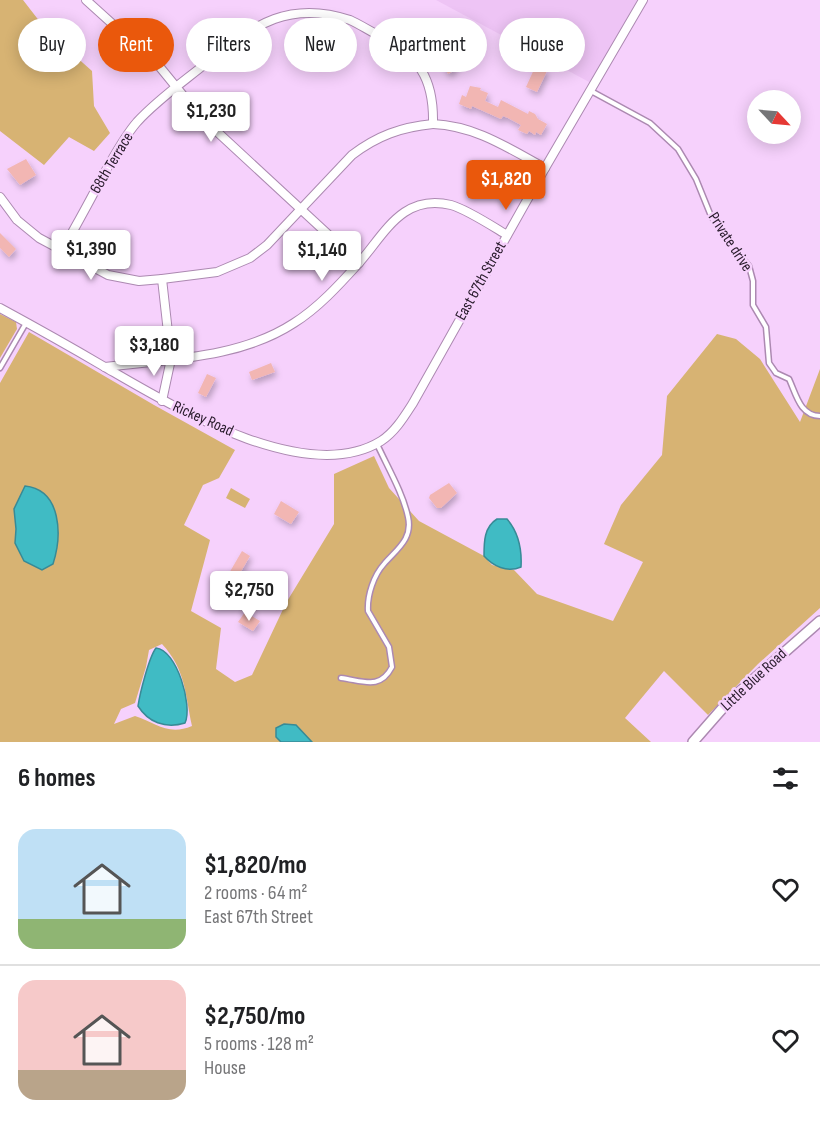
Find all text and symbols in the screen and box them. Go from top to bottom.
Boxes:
chip: Buy [18,18,86,72]
chip: Rent [98,18,174,72]
chip: Filters [186,18,272,72]
chip: New [284,18,357,72]
chip: Apartment [369,18,487,72]
chip: House [499,18,585,72]
north arrow [747,90,801,144]
map controls [747,90,801,144]
pin: $1,230 [162,92,260,143]
text: $1,230 [186,99,236,123]
street label: 68th Terrace [86,129,138,197]
pin: $1,820 [457,160,555,211]
text: $1,820 [480,167,532,191]
street label: Private drive [704,209,756,275]
pin: $1,390 [42,230,140,281]
pin: $1,140 [273,231,371,282]
text: $1,390 [65,237,117,261]
text: $1,140 [297,238,347,262]
street label: East 67th Street [452,238,511,324]
pin: $3,180 [105,326,203,377]
text: $3,180 [129,333,179,357]
street label: Rickey Road [170,397,236,441]
pin: $2,750 [200,571,298,622]
text: $2,750 [224,578,274,602]
street label: Little Blue Road [717,645,791,715]
icon: filters [769,762,802,795]
text: 6 homes [18,763,96,794]
text: $1,820/mo [204,850,307,881]
icon: home [66,853,138,925]
icon: heart [769,873,802,906]
text: 2 rooms · 64 m² [204,881,308,905]
text: East 67th Street [204,905,313,929]
text: $2,750/mo [204,1001,305,1032]
icon: home [66,1004,138,1076]
icon: heart [769,1024,802,1057]
text: 5 rooms · 128 m² [204,1032,314,1056]
text: House [204,1056,246,1080]

